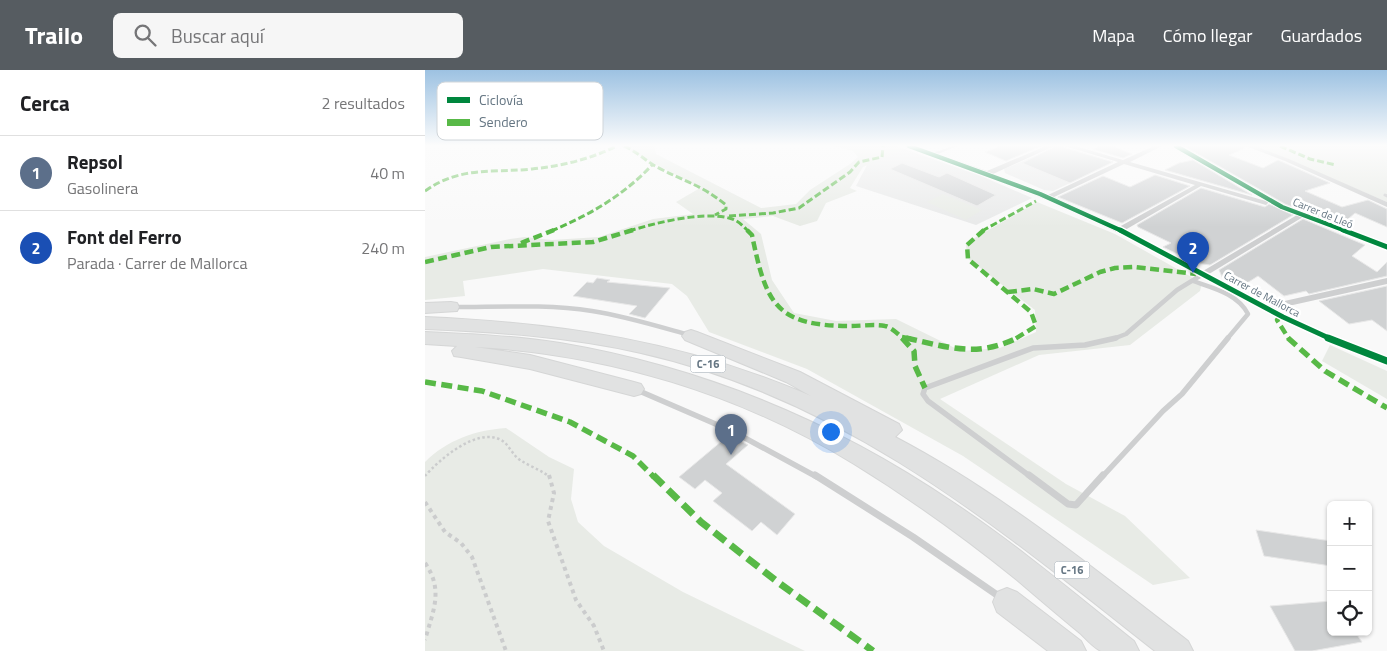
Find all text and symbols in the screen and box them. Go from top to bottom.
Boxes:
search box [113,13,463,58]
text: Trailo [25,17,83,53]
icon: search [131,21,159,49]
text: Buscar aquí [171,21,264,50]
text: Mapa [1092,22,1135,49]
text: Cómo llegar [1163,22,1252,49]
text: Guardados [1280,22,1362,49]
legend [437,82,603,140]
text: Cerca [20,87,70,119]
text: Ciclovía [479,89,523,110]
text: 2 resultados [321,91,405,115]
text: Sendero [479,111,528,132]
text: Repsol [67,147,123,176]
text: 1 [32,161,40,185]
text: 40 m [370,161,405,185]
text: Gasolinera [67,176,138,200]
street label: Carrer de Lleó [1290,194,1356,232]
text: Font del Ferro [67,222,182,251]
pin: 2 [1177,232,1209,273]
text: 2 [32,236,40,260]
text: 240 m [361,236,405,260]
text: Parada · Carrer de Mallorca [67,251,247,275]
street label: Carrer de Mallorca [1221,267,1303,321]
road number: C-16 [691,356,725,372]
pin: 1 [715,414,747,455]
your location [818,419,844,445]
map controls [1327,501,1372,636]
button: + [1327,501,1372,546]
button: − [1327,546,1372,591]
road number: C-16 [1055,562,1089,578]
button: locate [1327,591,1372,636]

